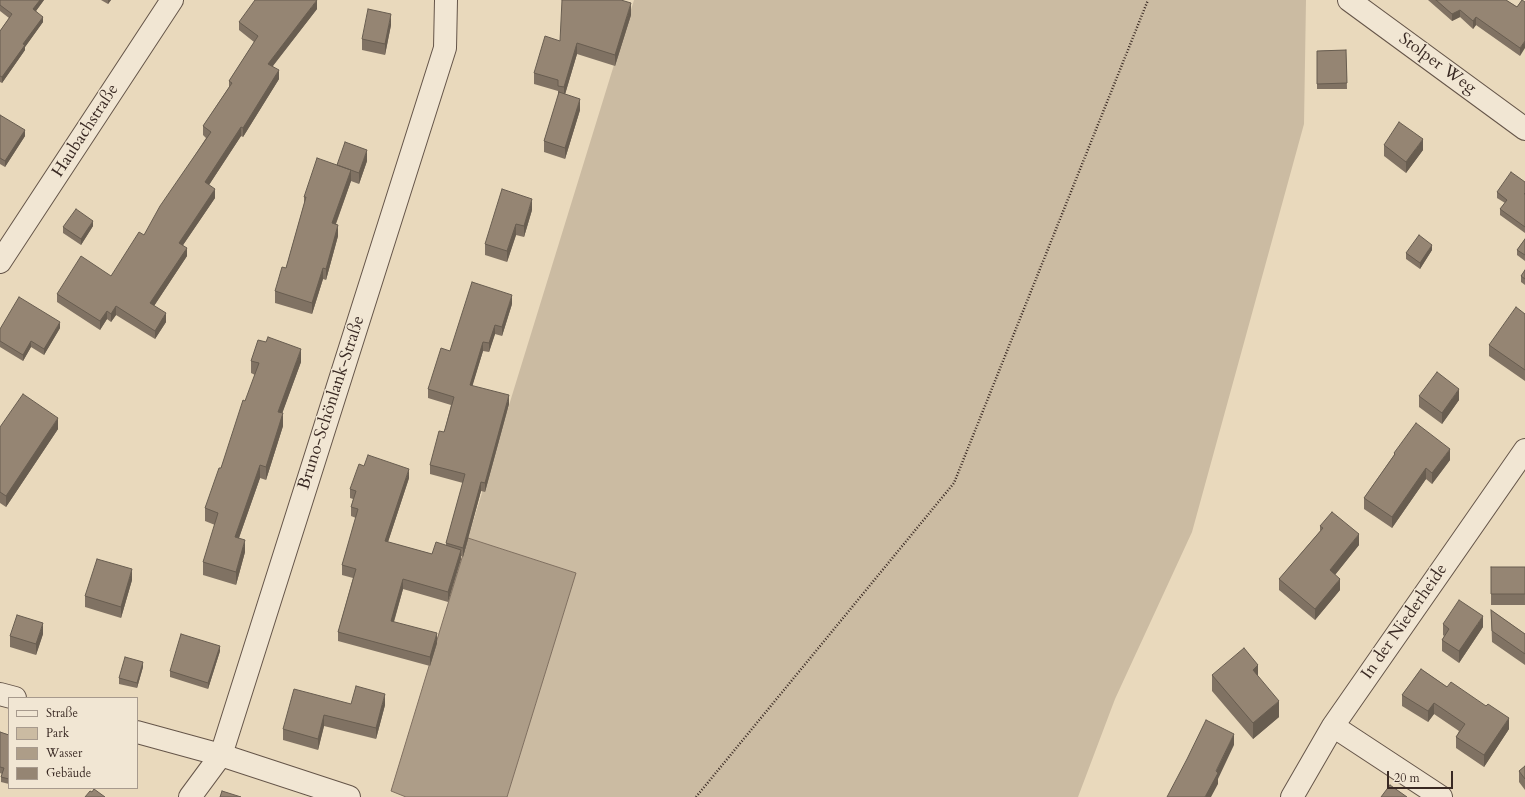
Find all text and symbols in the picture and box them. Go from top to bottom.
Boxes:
street label: Stolper Weg [1394,29,1480,99]
street label: Haubachstraße [48,81,124,181]
street label: Bruno-Schönlank-Straße [294,314,370,492]
street label: In der Niederheide [1358,560,1452,684]
legend [8,697,138,789]
text: Straße [46,705,78,721]
text: Park [46,725,69,741]
text: Wasser [46,745,82,761]
scale bar [1389,763,1455,789]
text: Gebäude [46,765,91,781]
text: 20 m [1394,770,1420,786]

